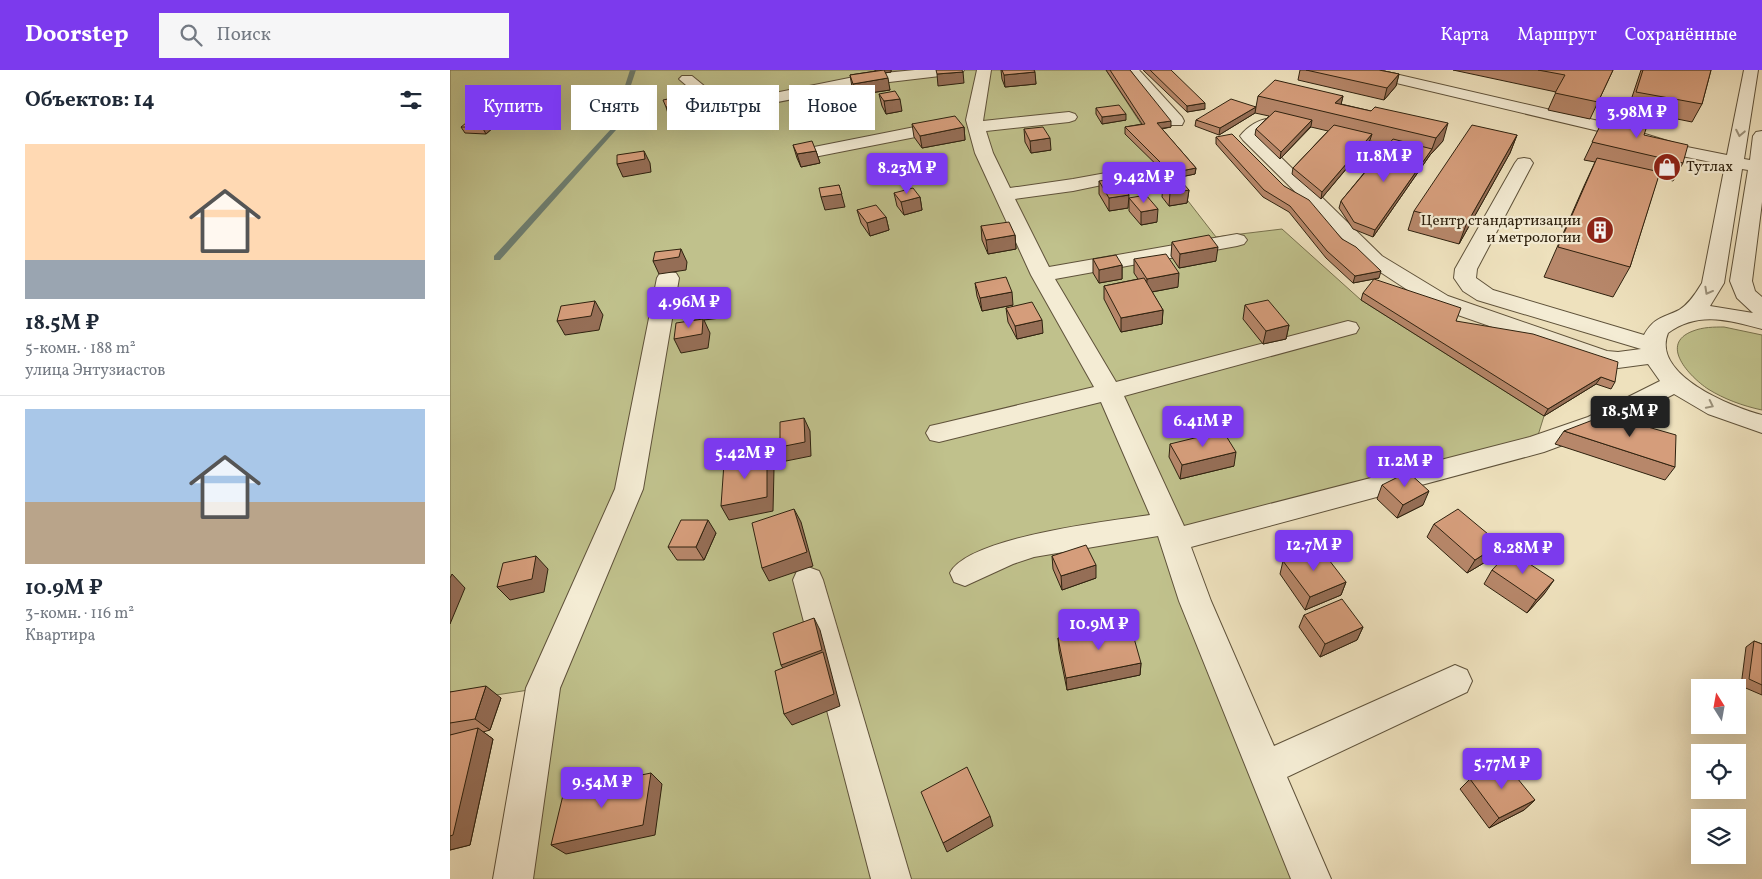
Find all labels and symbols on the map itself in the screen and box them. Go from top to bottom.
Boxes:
pin: 3.98M ₽ [1591,97,1683,139]
one-way arrow [1736,128,1746,137]
pin: 11.8M ₽ [1338,140,1430,183]
pin: 8.23M ₽ [861,152,953,195]
shop icon: Тутлах [1652,152,1682,182]
place label: Тутлах [1686,157,1733,178]
pin: 9.42M ₽ [1098,162,1190,204]
place label: Центр стандартизации и метрологии [1421,211,1581,249]
building icon: Центр стандартизации и метрологии [1585,215,1615,245]
pin: 4.96M ₽ [643,286,735,329]
one-way arrow [1704,286,1714,295]
pin: 18.5M ₽ [1584,396,1676,438]
one-way arrow [1705,399,1714,409]
pin: 6.41M ₽ [1157,406,1249,448]
pin: 5.42M ₽ [699,438,791,480]
pin: 11.2M ₽ [1359,446,1451,488]
pin: 12.7M ₽ [1268,530,1360,572]
pin: 8.28M ₽ [1477,532,1569,575]
pin: 10.9M ₽ [1053,608,1145,651]
north arrow [1691,679,1746,734]
pin: 5.77M ₽ [1456,748,1548,790]
pin: 9.54M ₽ [556,766,648,809]

